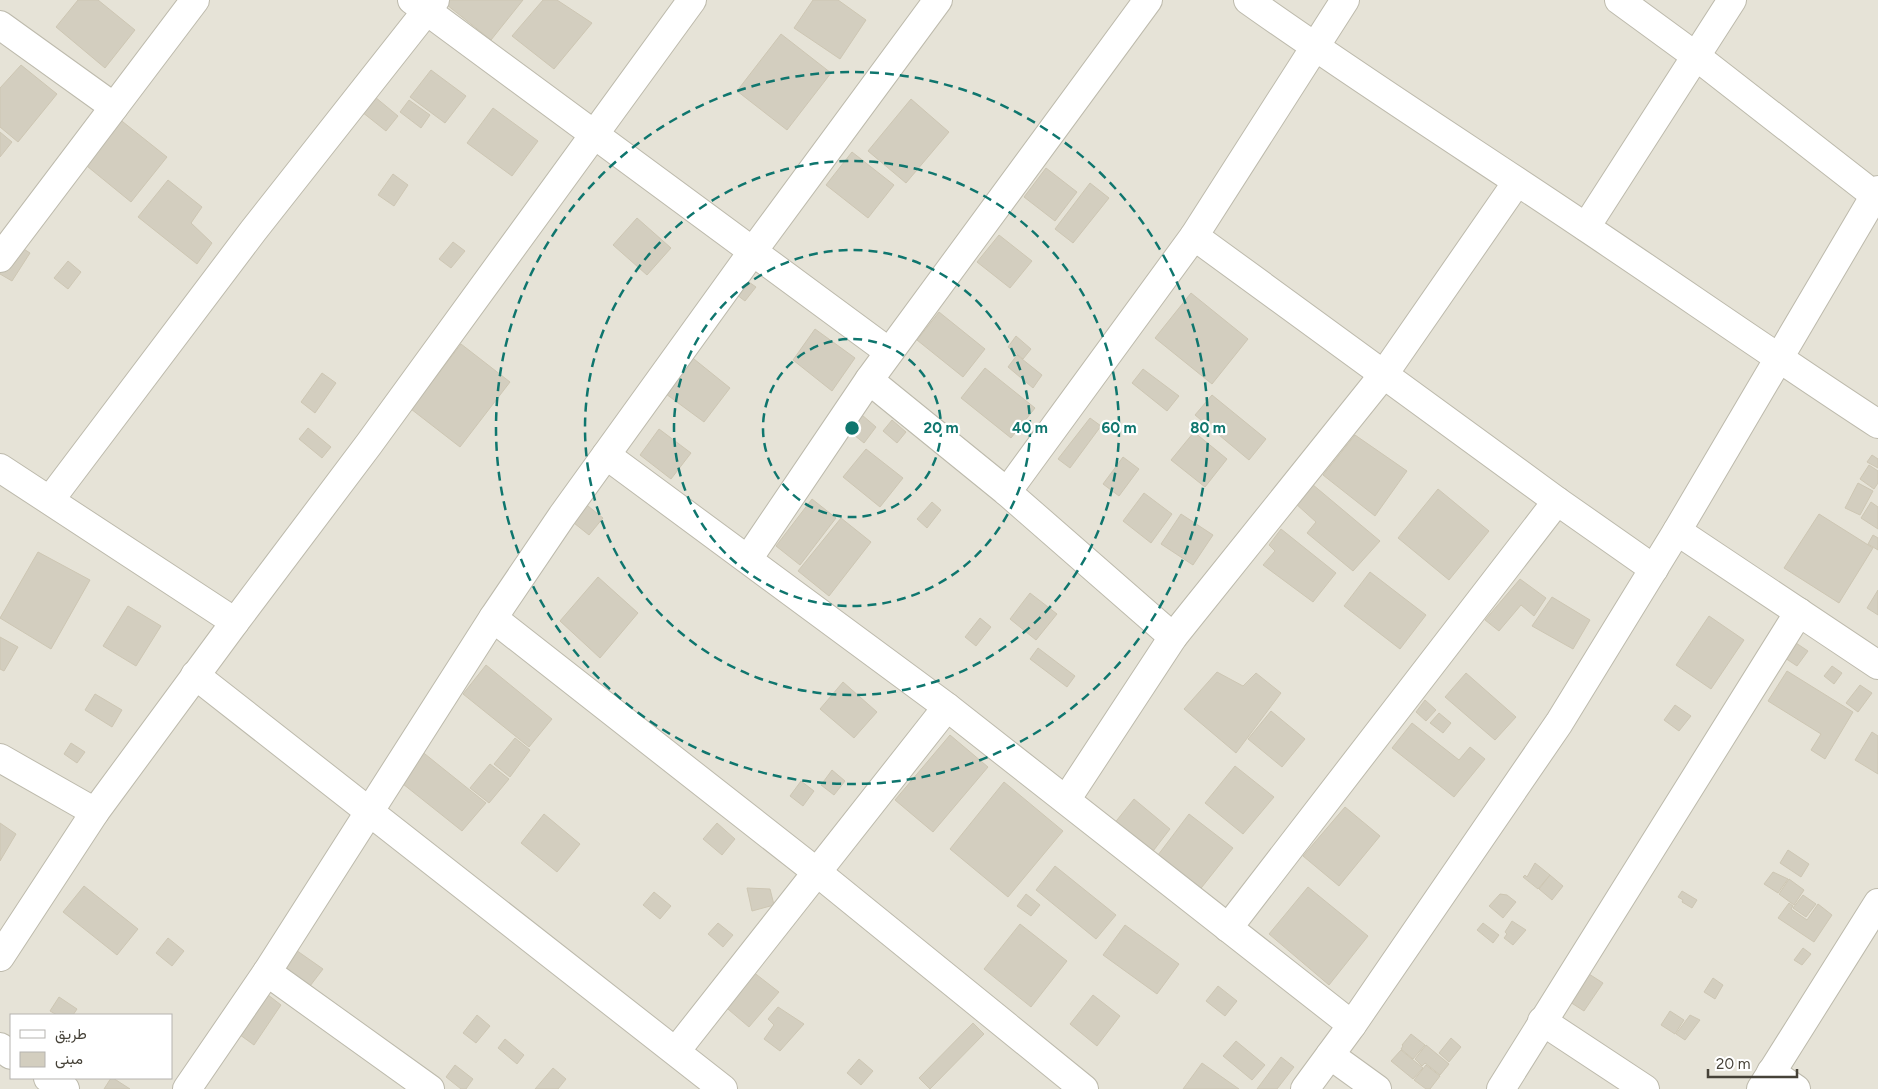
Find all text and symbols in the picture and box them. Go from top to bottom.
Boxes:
centre of rings [843,419,861,437]
text: 20 m [923,419,959,437]
text: 40 m [1012,419,1048,437]
text: 60 m [1101,419,1137,437]
text: 80 m [1190,419,1226,437]
legend [10,1014,172,1079]
text: طريق [55,1025,87,1044]
scale bar [1708,1046,1797,1078]
text: مبنى [55,1050,83,1069]
text: 20 m [1716,1055,1750,1073]

